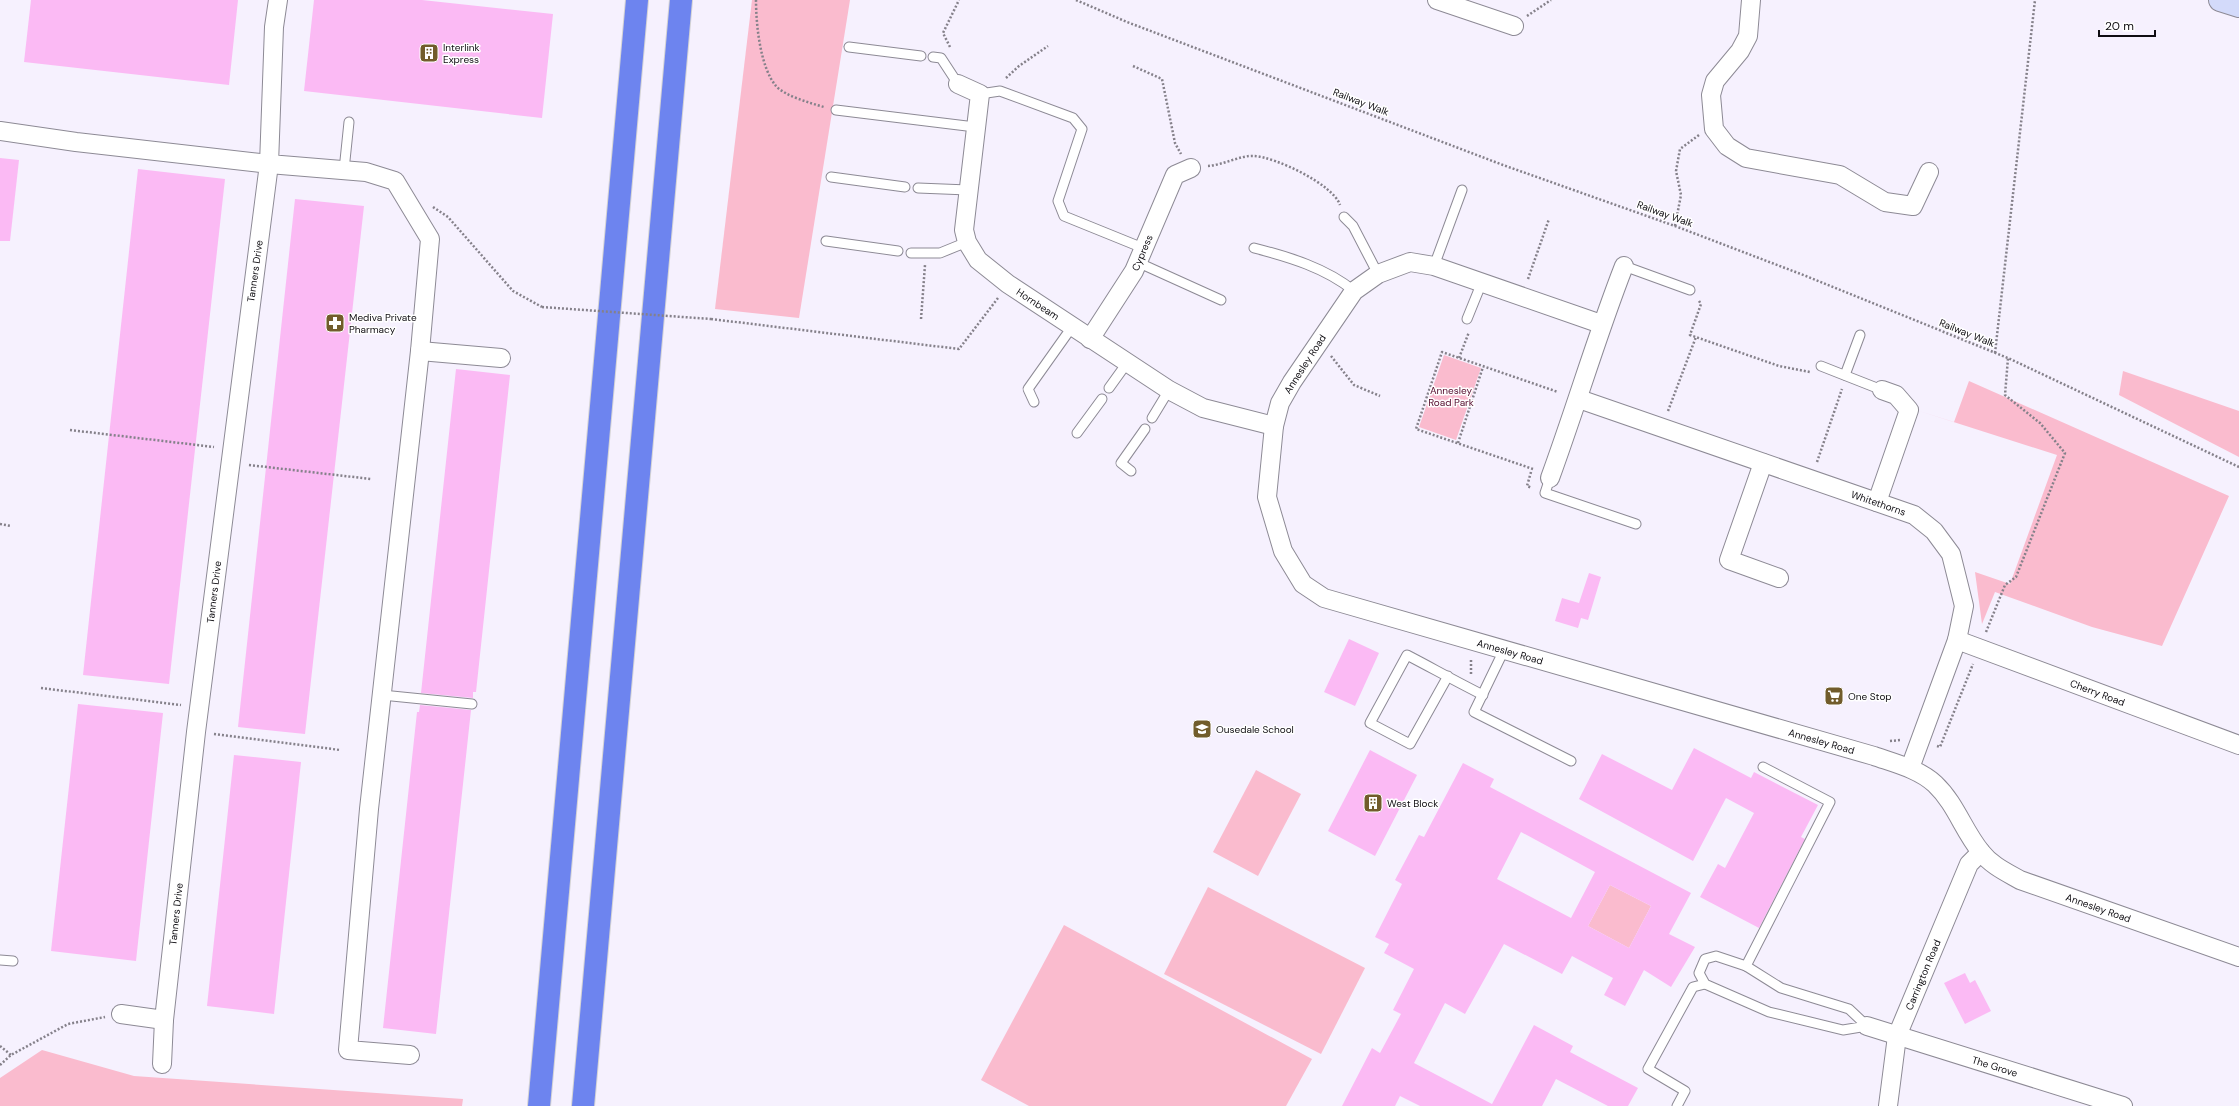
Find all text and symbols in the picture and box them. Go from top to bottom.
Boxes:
scale bar [2099,12,2155,38]
text: 20 m [2105,18,2134,34]
place label: Interlink Express [443,41,480,66]
building icon: Interlink Express [418,42,440,64]
street label: Railway Walk [1331,85,1391,119]
street label: Railway Walk [1635,198,1695,230]
street label: Cypress [1128,232,1155,273]
street label: Tanners Drive [244,239,266,303]
street label: Hornbeam [1014,285,1062,323]
place label: Mediva Private Pharmacy [349,311,417,336]
pharmacy icon: Mediva Private Pharmacy [324,312,346,334]
street label: Railway Walk [1937,316,1997,350]
street label: Annesley Road [1281,332,1329,396]
park label: Annesley Road Park [1428,384,1474,409]
street label: Whitethorns [1849,487,1908,518]
street label: Tanners Drive [204,560,224,624]
street label: Annesley Road [1476,636,1545,667]
street label: Cherry Road [2068,676,2127,708]
supermarket icon: One Stop [1823,685,1845,707]
place label: One Stop [1848,690,1892,703]
school or university icon: Ousedale School [1191,718,1213,740]
place label: Ousedale School [1216,723,1294,736]
street label: Annesley Road [1787,725,1856,757]
building icon: West Block [1362,792,1384,814]
place label: West Block [1387,797,1438,810]
street label: Tanners Drive [166,882,186,946]
street label: Annesley Road [2064,890,2133,925]
street label: Carrington Road [1902,938,1943,1012]
street label: The Grove [1970,1053,2020,1079]

